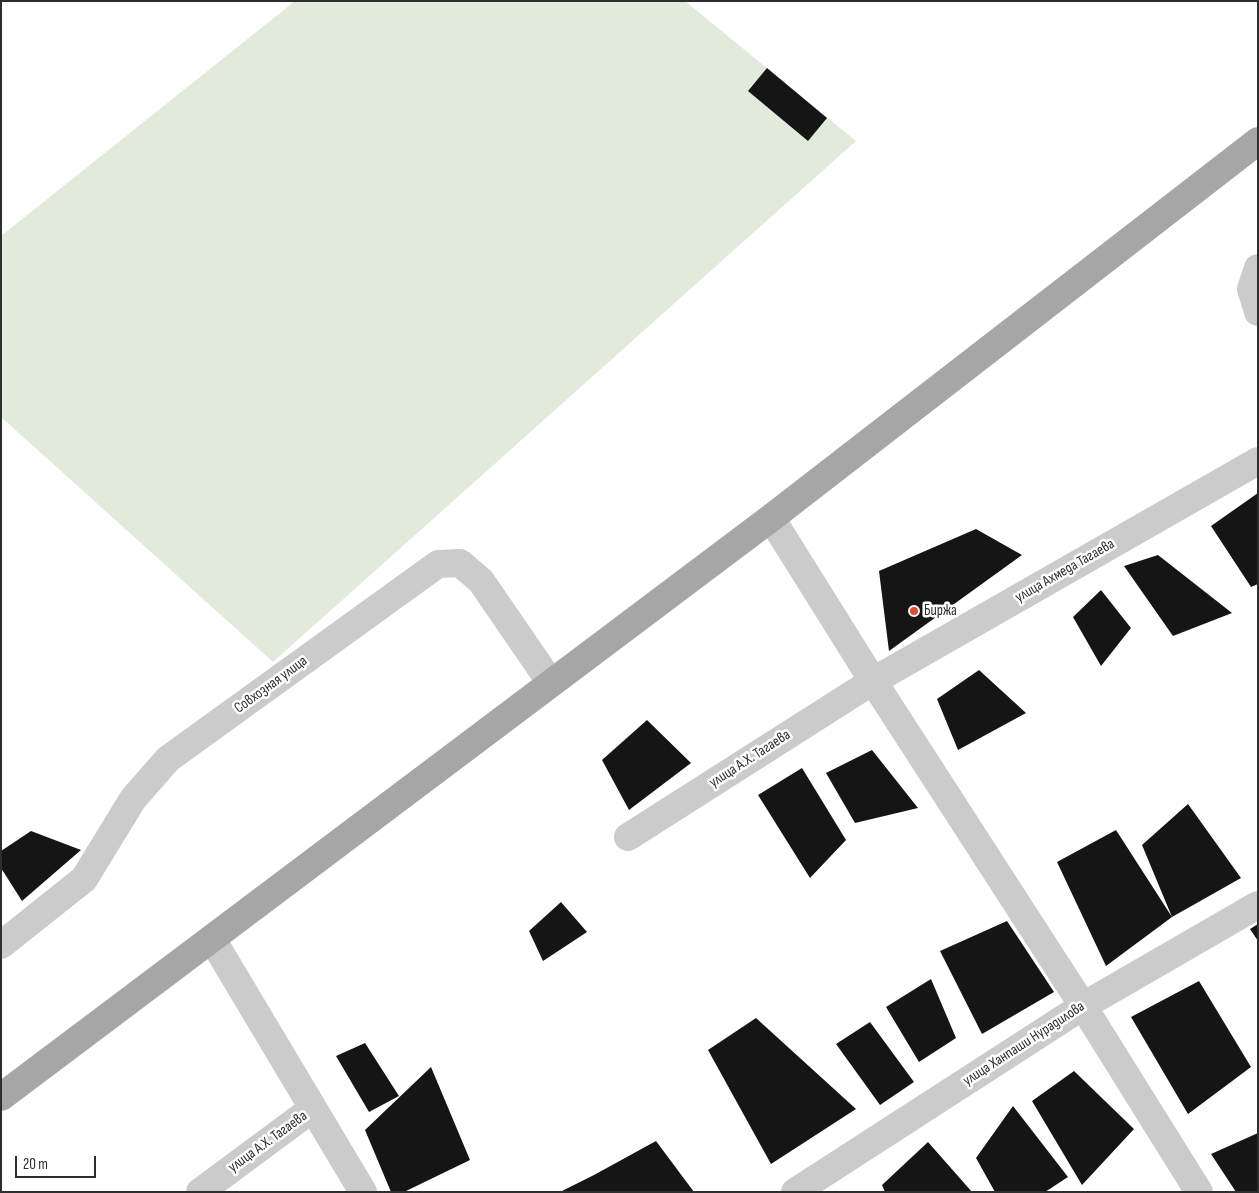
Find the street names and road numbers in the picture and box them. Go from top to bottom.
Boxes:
street label: улица Ахмеда Тагаева [1012,535,1118,607]
street label: Совхозная улица [231,652,311,718]
street label: улица А.Х. Тагаева [706,726,794,792]
street label: улица Ханпаши Нурадилова [960,998,1088,1090]
street label: улица А.Х. Тагаева [225,1107,311,1177]

